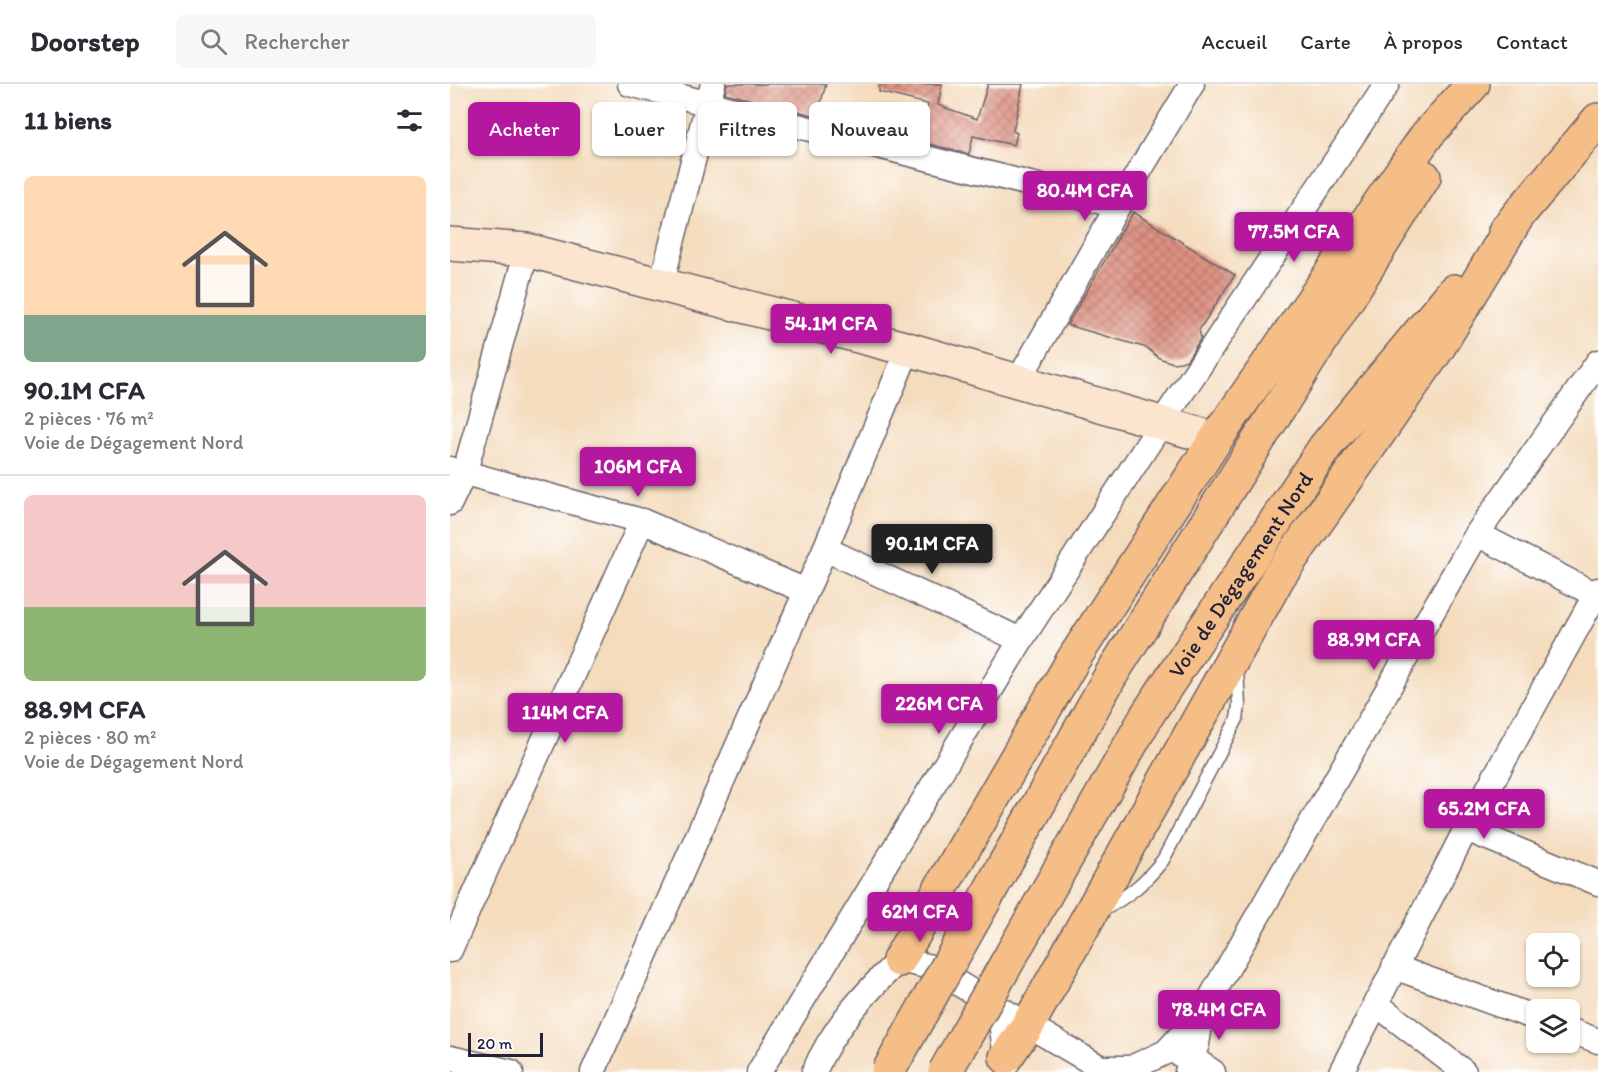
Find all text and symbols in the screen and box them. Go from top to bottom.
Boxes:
search box [176,14,596,68]
text: Doorstep [30,24,140,58]
icon: search [197,25,230,58]
text: Rechercher [245,28,350,55]
text: Accueil [1202,29,1267,54]
text: Carte [1300,29,1351,54]
text: À propos [1384,29,1463,54]
text: Contact [1496,29,1568,54]
chip: Acheter [468,102,580,156]
chip: Louer [592,102,686,156]
chip: Filtres [698,102,797,156]
chip: Nouveau [809,102,930,156]
text: 11 biens [24,104,112,136]
icon: filters [393,104,426,137]
pin: 80.4M CFA [1016,171,1154,222]
text: 80.4M CFA [1037,178,1133,202]
pin: 77.5M CFA [1225,212,1363,263]
icon: home [171,215,279,323]
text: 77.5M CFA [1248,219,1340,243]
pin: 54.1M CFA [762,304,900,355]
text: 54.1M CFA [785,311,877,335]
text: 90.1M CFA [24,374,145,406]
text: 2 pièces · 76 m² [24,406,154,430]
text: Voie de Dégagement Nord [24,430,243,454]
pin: 106M CFA [576,447,700,498]
text: 106M CFA [594,454,682,478]
street label: Voie de Dégagement Nord [1163,467,1319,683]
pin: 90.1M CFA [863,524,1001,575]
text: 90.1M CFA [885,531,979,555]
icon: home [171,534,279,642]
pin: 88.9M CFA [1305,620,1443,671]
text: 88.9M CFA [1327,627,1421,651]
pin: 226M CFA [877,684,1001,735]
text: 226M CFA [895,691,983,715]
text: 88.9M CFA [24,693,145,725]
pin: 114M CFA [503,693,627,744]
text: 114M CFA [522,700,608,724]
text: 2 pièces · 80 m² [24,725,157,749]
text: Voie de Dégagement Nord [24,749,243,773]
pin: 65.2M CFA [1415,789,1553,840]
text: 65.2M CFA [1438,796,1530,820]
pin: 62M CFA [865,892,975,943]
text: 62M CFA [881,899,959,923]
map controls [1526,933,1580,1053]
button: locate [1526,933,1580,987]
pin: 78.4M CFA [1150,990,1288,1041]
text: 78.4M CFA [1172,997,1266,1021]
button: layers [1526,999,1580,1053]
scale bar [468,1030,543,1058]
text: 20 m [477,1034,512,1053]

